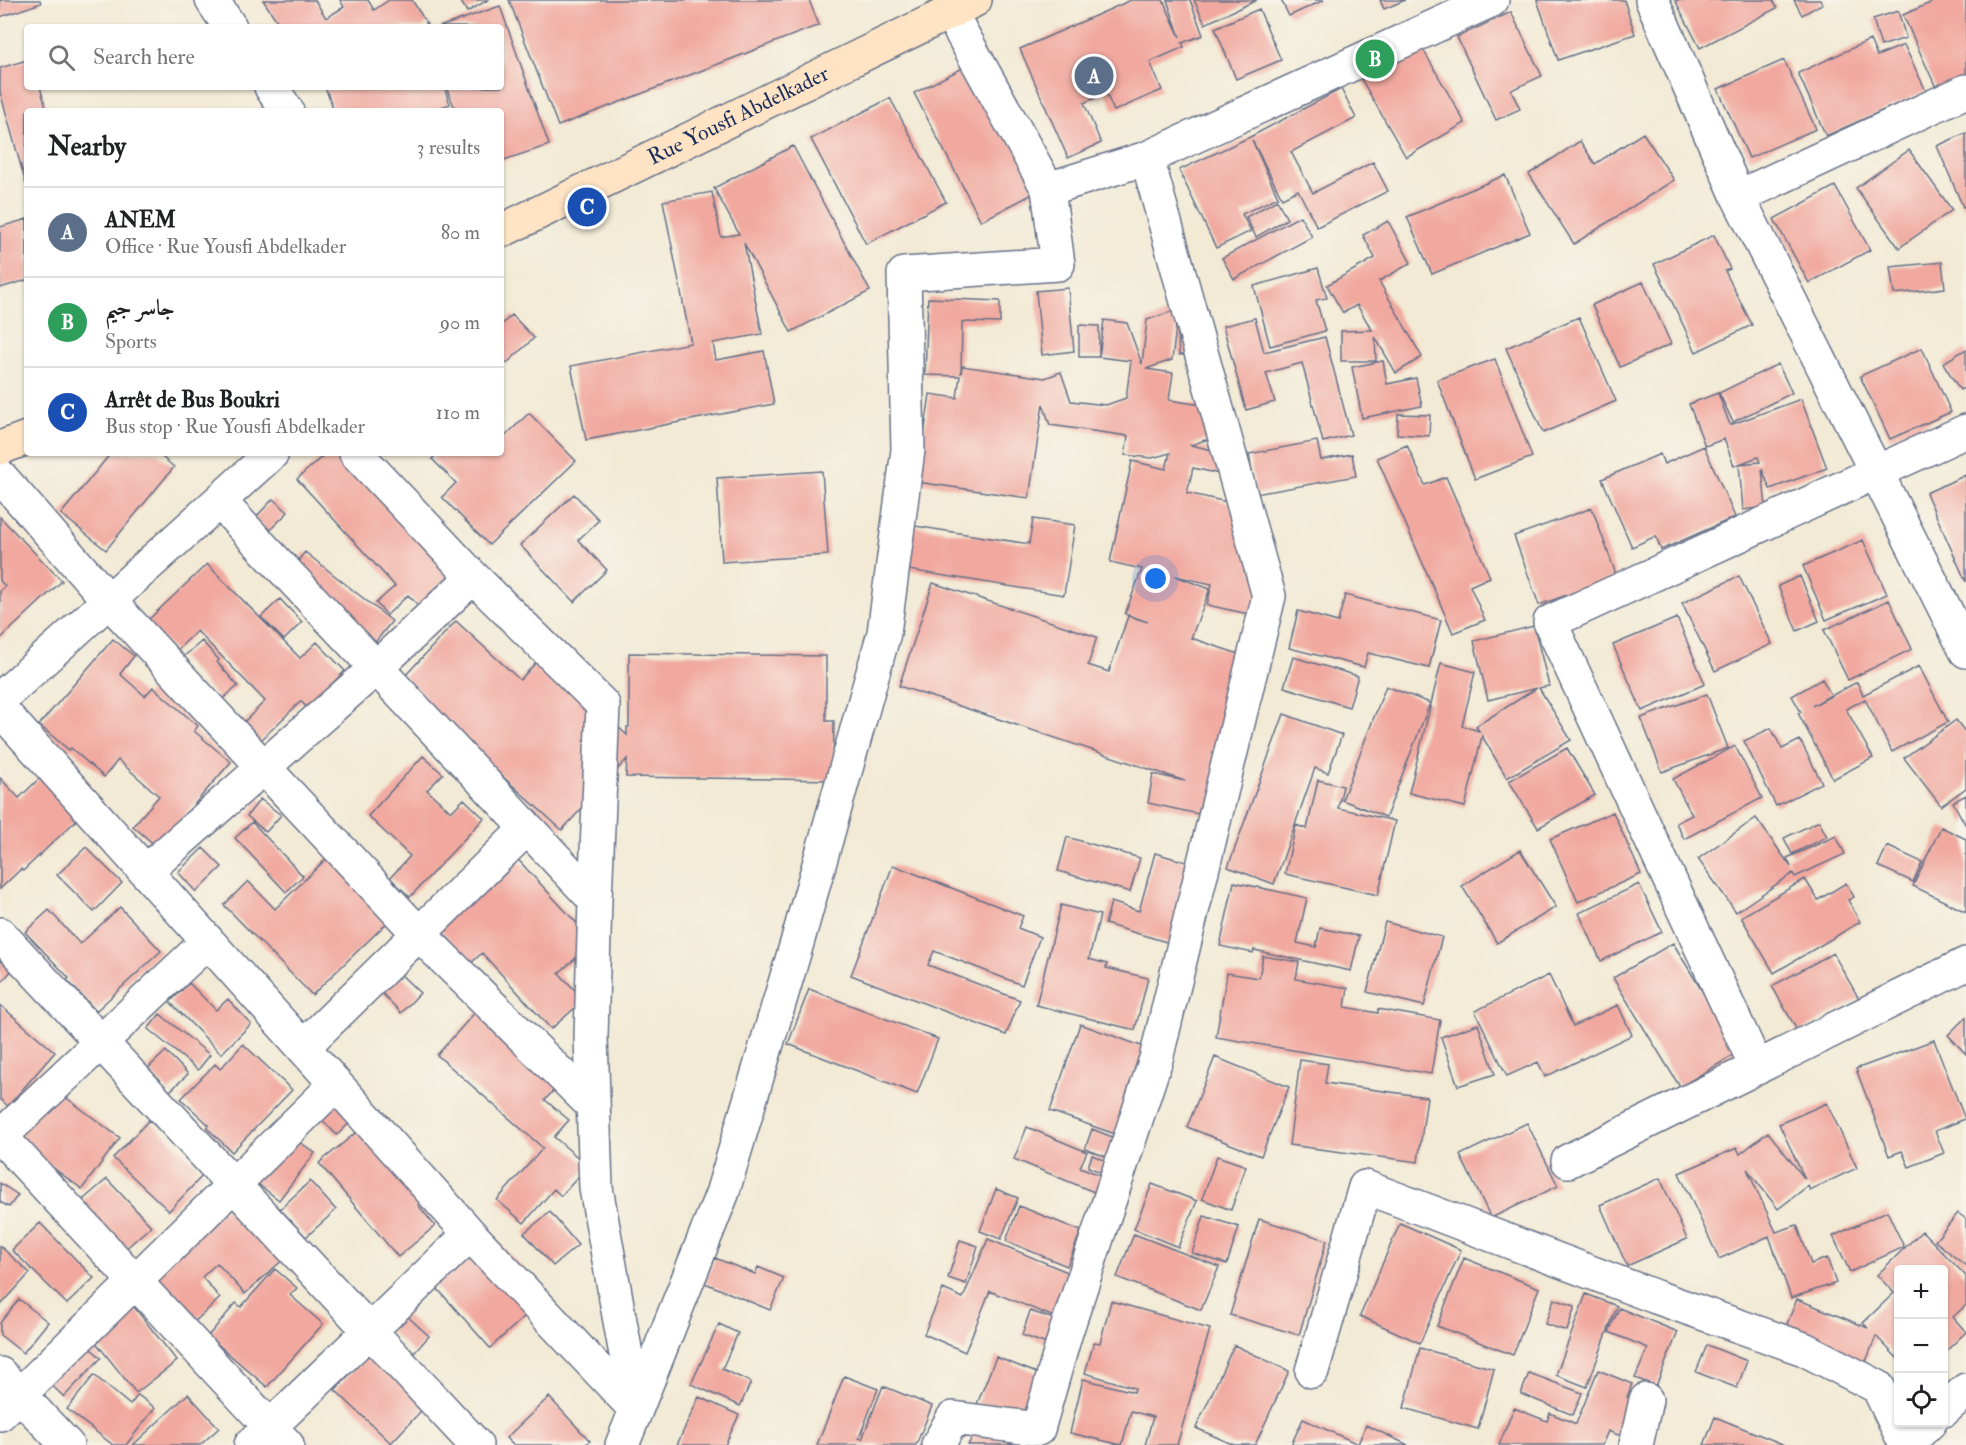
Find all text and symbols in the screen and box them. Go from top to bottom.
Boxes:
search box [24,24,504,90]
pin: B [1356,36,1394,82]
icon: search [45,41,78,74]
text: Search here [93,43,195,71]
pin: A [1074,54,1114,98]
street label: Rue Yousfi Abdelkader [643,59,834,171]
text: Nearby [48,131,126,163]
text: 3 results [417,135,480,160]
pin: C [568,184,606,230]
text: ANEM [105,206,176,234]
text: A [61,220,74,245]
text: 80 m [441,220,480,245]
text: Office · Rue Yousfi Abdelkader [105,234,346,259]
text: جاسر جيم [105,294,174,322]
text: B [61,310,74,335]
text: 90 m [440,310,480,335]
text: Sports [105,329,157,354]
text: Arrêt de Bus Boukri [105,386,280,414]
text: C [60,400,75,425]
text: 110 m [436,400,480,425]
text: Bus stop · Rue Yousfi Abdelkader [105,414,365,439]
your location [1141,564,1170,593]
map controls [1894,1265,1948,1427]
button: + [1894,1265,1948,1319]
button: − [1894,1319,1948,1373]
button: locate [1894,1373,1948,1427]

